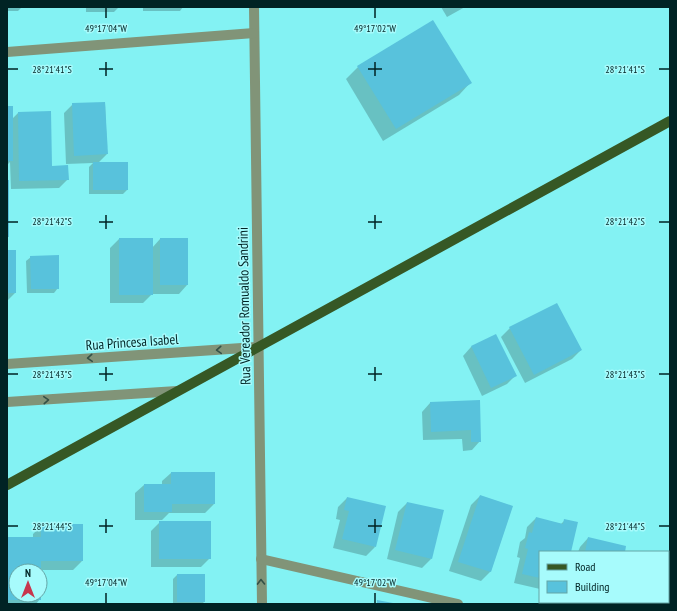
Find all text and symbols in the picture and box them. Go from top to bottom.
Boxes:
text: 49°17'04"W [85,22,127,35]
text: 49°17'02"W [354,22,396,35]
text: 28°21'41"S [32,63,72,76]
text: 28°21'41"S [605,63,645,76]
text: 28°21'42"S [32,215,72,228]
text: 28°21'42"S [605,215,645,228]
street label: Rua Vereador Romualdo Sandrini [234,227,254,385]
street label: Rua Princesa Isabel [85,330,180,354]
one-way arrow [216,345,222,354]
one-way arrow [87,354,93,363]
text: 28°21'43"S [32,368,72,381]
text: 28°21'43"S [605,368,645,381]
one-way arrow [43,395,49,404]
text: 28°21'44"S [32,520,72,533]
text: 28°21'44"S [605,520,645,533]
legend [539,551,669,603]
text: Road [575,559,595,574]
north arrow [8,563,48,603]
text: N [25,566,31,580]
text: 49°17'04"W [85,576,127,589]
text: 49°17'02"W [354,576,396,589]
one-way arrow [257,579,266,585]
text: Building [575,579,610,594]

